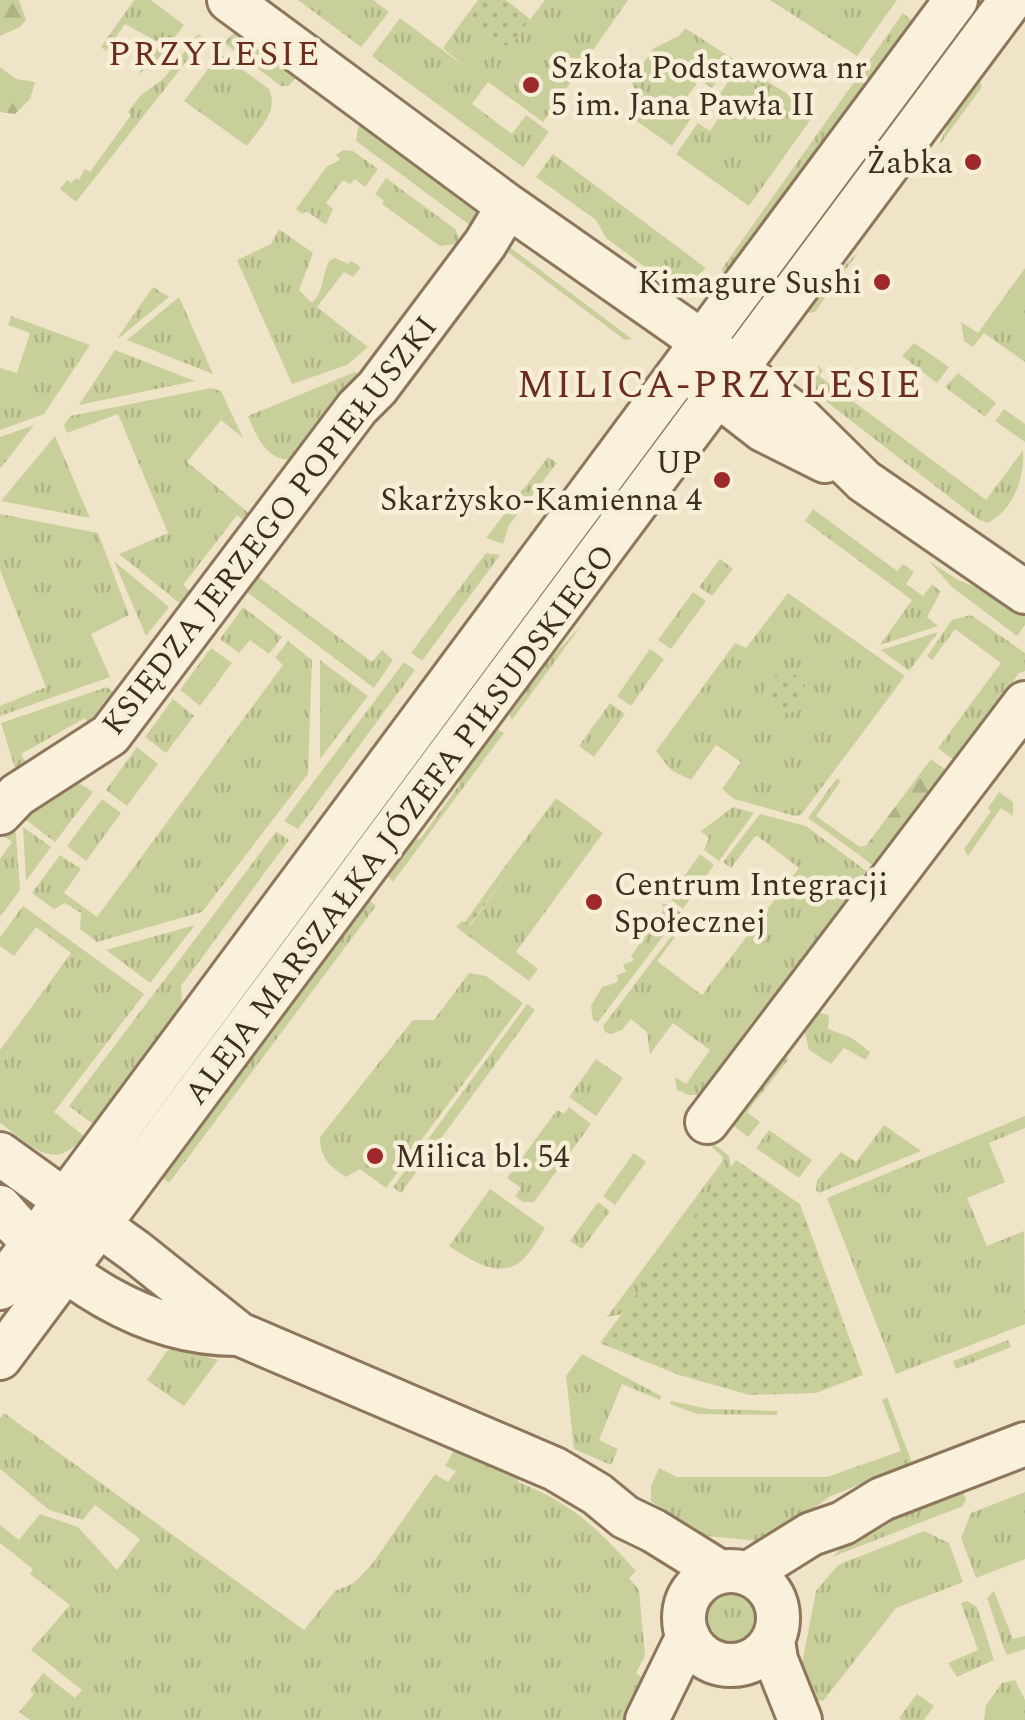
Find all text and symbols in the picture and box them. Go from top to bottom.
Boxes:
district label: PRZYLESIE [108,28,322,81]
place label: Szkoła Podstawowa nr 5 im. Jana Pawła II [551,44,867,130]
marker: Szkoła Podstawowa nr 5 im. Jana Pawła II [520,74,542,96]
place label: Żabka [866,139,953,188]
marker: Żabka [962,151,984,173]
place label: Kimagure Sushi [638,259,862,308]
marker: Kimagure Sushi [871,271,893,293]
street label: KSIĘDZA JERZEGO POPIEŁUSZKI [90,305,450,747]
district label: MILICA-PRZYLESIE [517,357,923,415]
place label: UP Skarżysko-Kamienna 4 [380,439,702,525]
marker: UP Skarżysko-Kamienna 4 [711,469,733,491]
street label: ALEJA MARSZAŁKA JÓZEFA PIŁSUDSKIEGO [173,534,628,1116]
place label: Centrum Integracji Społecznej [614,861,888,947]
marker: Centrum Integracji Społecznej [583,891,605,913]
place label: Milica bl. 54 [395,1133,569,1182]
marker: Milica bl. 54 [364,1145,386,1167]

